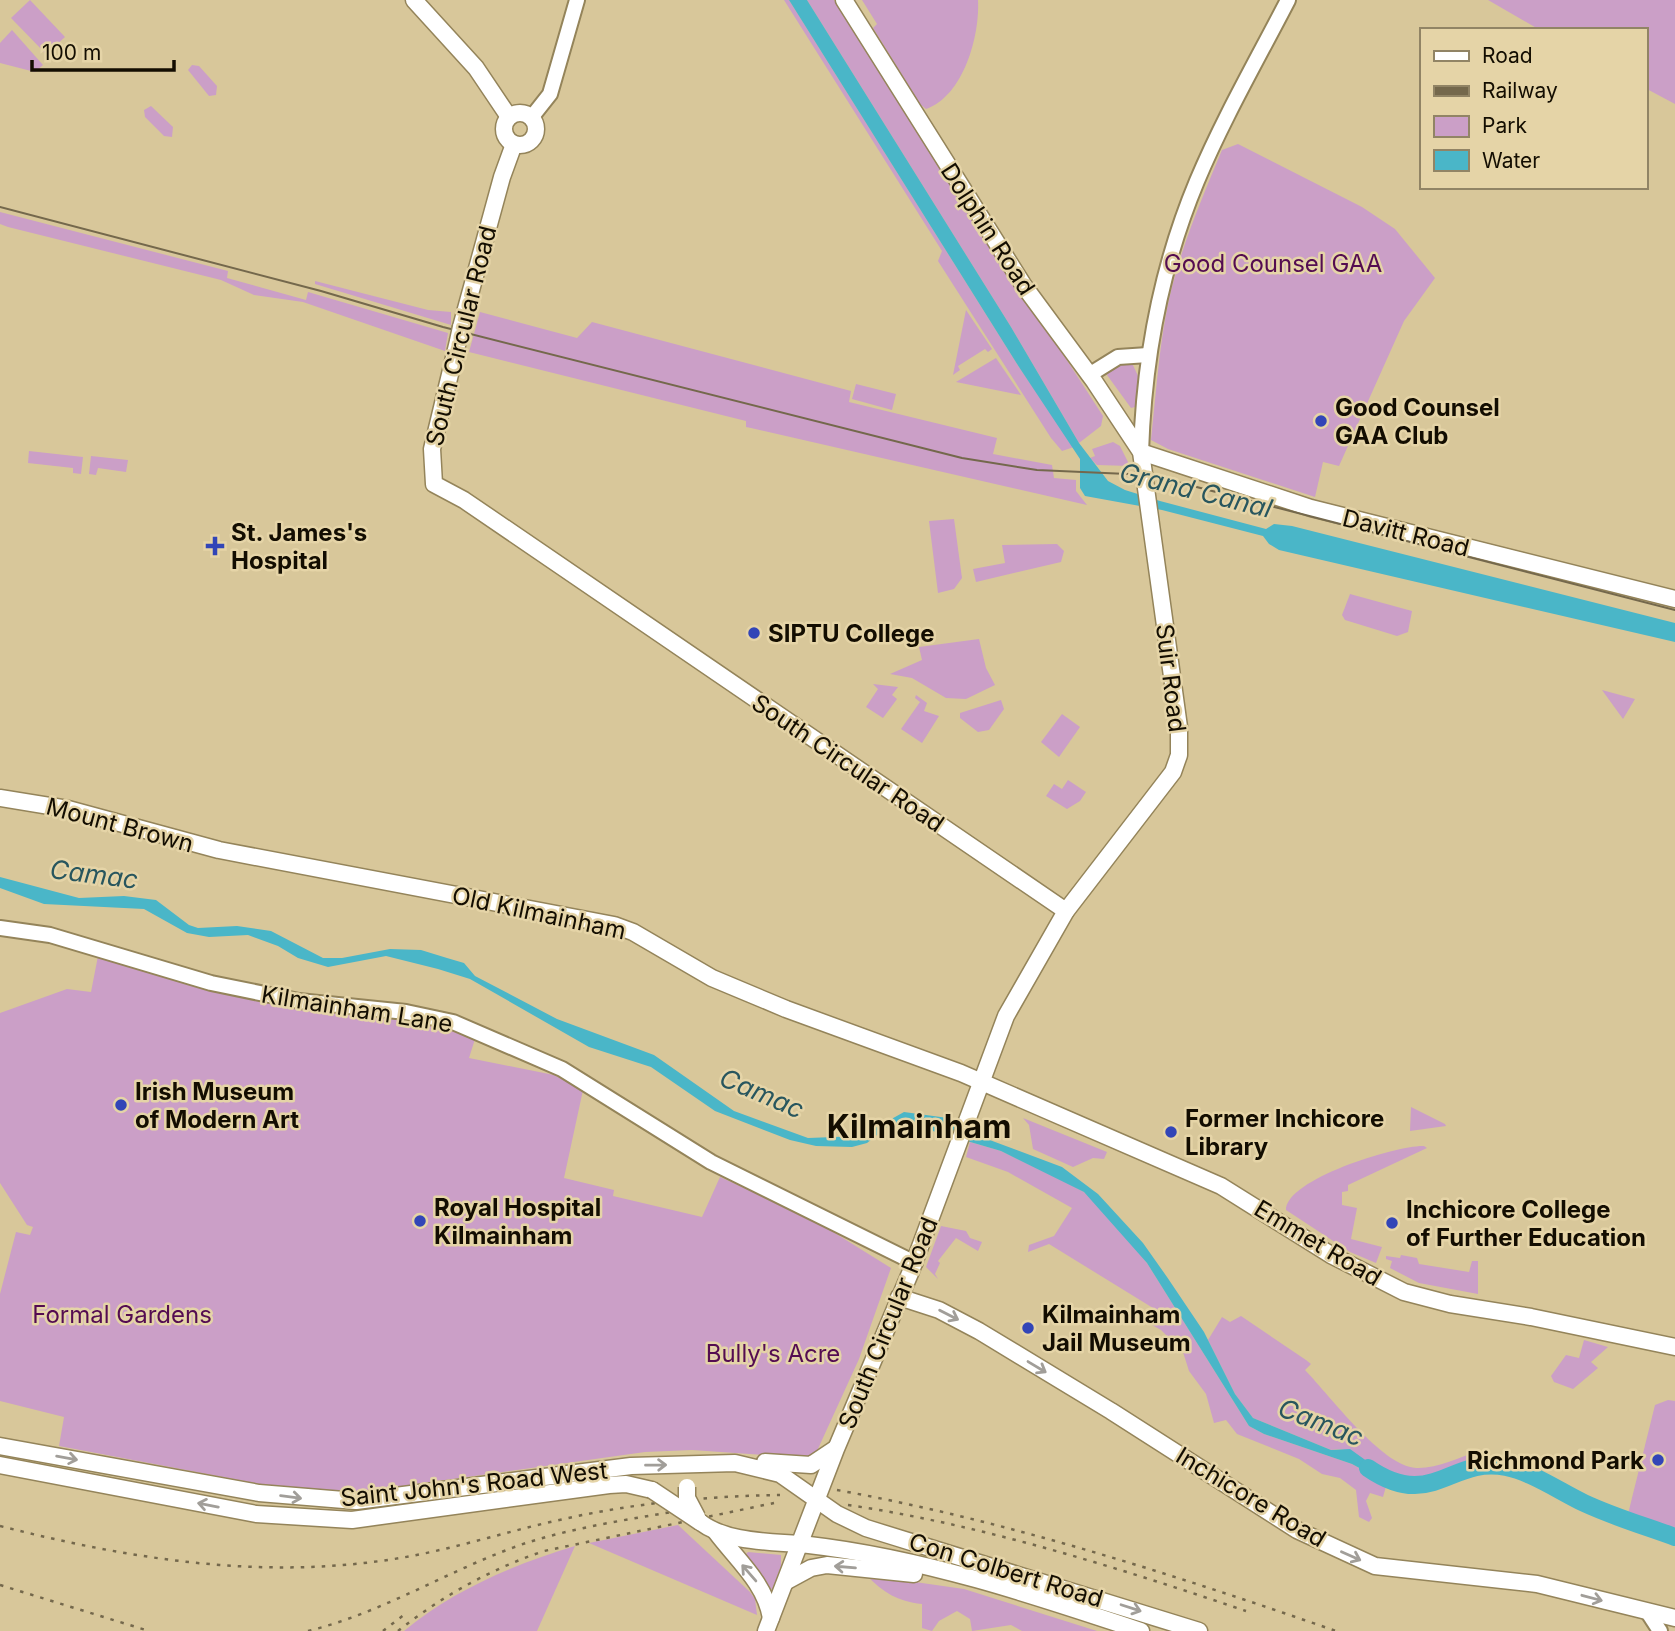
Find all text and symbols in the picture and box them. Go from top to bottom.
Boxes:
scale bar [32,28,173,72]
legend [1420,28,1647,189]
text: 100 m [42,40,101,65]
text: Road [1482,43,1533,68]
text: Railway [1482,78,1558,103]
text: Park [1482,113,1527,138]
text: Water [1482,148,1540,173]
street label: Dolphin Road [935,158,1041,300]
street label: South Circular Road [420,223,502,449]
park label: Good Counsel GAA [1164,249,1382,278]
place label: Good Counsel GAA Club [1335,393,1500,450]
marker: Good Counsel GAA Club [1313,413,1329,429]
water label: Grand Canal [1117,456,1276,524]
street label: Davitt Road [1340,503,1472,563]
place label: St. James's Hospital [231,518,367,575]
marker: St. James's Hospital [205,536,225,556]
place label: SIPTU College [768,619,935,648]
street label: Suir Road [1150,622,1192,734]
marker: SIPTU College [746,625,762,641]
street label: South Circular Road [746,688,950,838]
street label: Mount Brown [43,791,197,859]
water label: Camac [48,853,140,895]
street label: Old Kilmainham [449,880,629,946]
street label: Kilmainham Lane [259,980,455,1038]
water label: Camac [715,1061,809,1125]
place label: Irish Museum of Modern Art [135,1077,299,1134]
marker: Irish Museum of Modern Art [113,1097,129,1113]
place label: Former Inchicore Library [1185,1104,1384,1161]
district label: Kilmainham [827,1107,1011,1146]
marker: Former Inchicore Library [1163,1124,1179,1140]
place label: Royal Hospital Kilmainham [434,1193,601,1250]
street label: Emmet Road [1249,1194,1387,1292]
place label: Inchicore College of Further Education [1406,1195,1646,1252]
marker: Royal Hospital Kilmainham [412,1213,428,1229]
street label: South Circular Road [832,1213,944,1433]
marker: Inchicore College of Further Education [1384,1215,1400,1231]
park label: Formal Gardens [32,1300,212,1329]
place label: Kilmainham Jail Museum [1042,1300,1191,1357]
one-way arrow [938,1309,959,1323]
marker: Kilmainham Jail Museum [1020,1320,1036,1336]
park label: Bully's Acre [706,1339,840,1368]
one-way arrow [1026,1360,1046,1374]
water label: Camac [1274,1392,1368,1452]
street label: Inchicore Road [1171,1441,1331,1553]
place label: Richmond Park [1467,1446,1644,1475]
one-way arrow [55,1452,78,1465]
marker: Richmond Park [1650,1452,1666,1468]
street label: Saint John's Road West [339,1456,609,1512]
one-way arrow [644,1458,667,1472]
one-way arrow [279,1491,302,1504]
one-way arrow [197,1497,220,1511]
street label: Con Colbert Road [906,1527,1106,1613]
one-way arrow [1340,1550,1362,1563]
one-way arrow [834,1560,857,1573]
one-way arrow [741,1564,757,1582]
one-way arrow [1581,1592,1603,1605]
one-way arrow [1119,1603,1141,1615]

